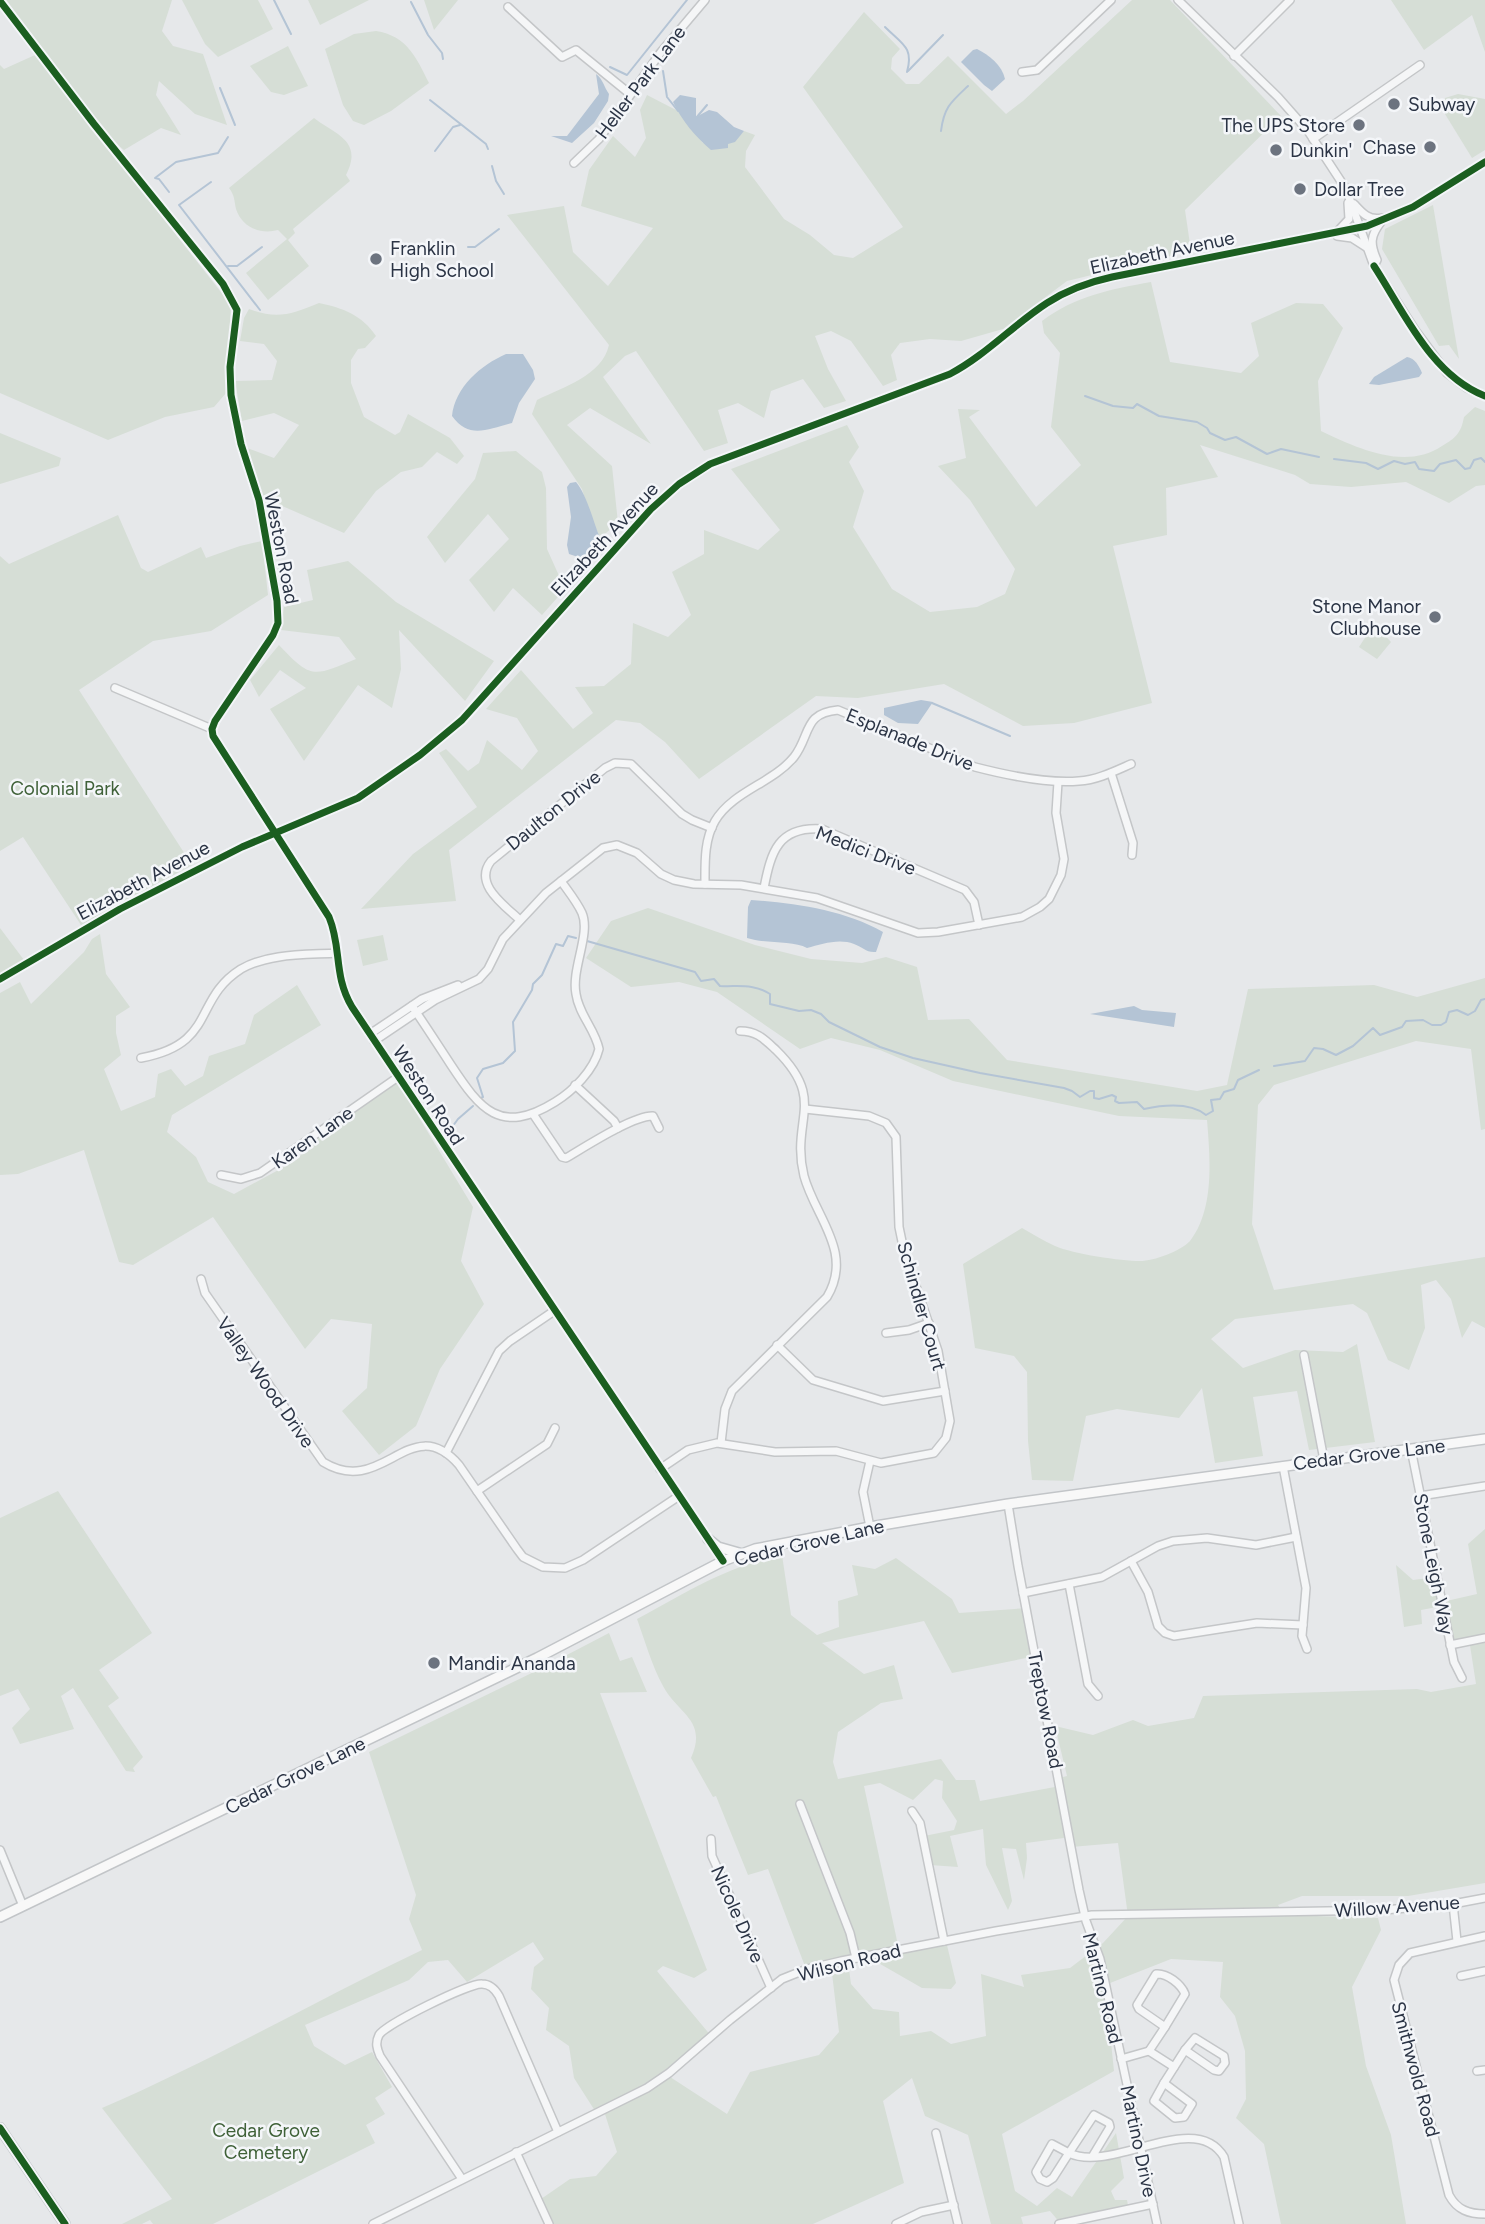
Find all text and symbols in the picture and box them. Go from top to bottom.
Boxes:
street label: Heller Park Lane [590,21,690,143]
place label: Subway [1408,93,1475,116]
marker: Subway [1386,96,1402,112]
place label: The UPS Store [1221,114,1345,137]
marker: The UPS Store [1351,117,1367,133]
place label: Chase [1363,136,1416,159]
place label: Dunkin' [1290,139,1352,162]
marker: Chase [1422,139,1438,155]
marker: Dunkin' [1268,142,1284,158]
place label: Dollar Tree [1314,178,1404,201]
marker: Dollar Tree [1292,181,1308,197]
street label: Elizabeth Avenue [1088,226,1236,279]
place label: Franklin High School [390,237,494,282]
marker: Franklin High School [368,251,384,267]
street label: Elizabeth Avenue [546,478,663,601]
street label: Weston Road [259,490,304,606]
place label: Stone Manor Clubhouse [1312,595,1422,640]
marker: Stone Manor Clubhouse [1427,609,1443,625]
street label: Esplanade Drive [843,703,977,776]
street label: Daulton Drive [501,765,605,855]
park label: Colonial Park [10,777,121,800]
street label: Medici Drive [813,821,919,880]
street label: Elizabeth Avenue [73,836,214,925]
street label: Weston Road [388,1041,469,1149]
street label: Karen Lane [267,1101,357,1174]
street label: Schindler Court [892,1239,951,1373]
street label: Valley Wood Drive [212,1312,319,1452]
street label: Cedar Grove Lane [1292,1434,1446,1475]
street label: Stone Leigh Way [1409,1491,1458,1637]
street label: Cedar Grove Lane [732,1514,886,1571]
street label: Treptow Road [1023,1650,1068,1771]
place label: Mandir Ananda [448,1652,576,1675]
marker: Mandir Ananda [426,1655,442,1671]
street label: Cedar Grove Lane [221,1732,369,1819]
street label: Nicole Drive [706,1862,769,1966]
street label: Willow Avenue [1334,1891,1460,1922]
street label: Martino Road [1078,1930,1127,2046]
street label: Wilson Road [795,1939,903,1986]
street label: Smithwold Road [1386,1999,1445,2139]
street label: Martino Drive [1115,2083,1162,2199]
park label: Cedar Grove Cemetery [212,2119,320,2164]

